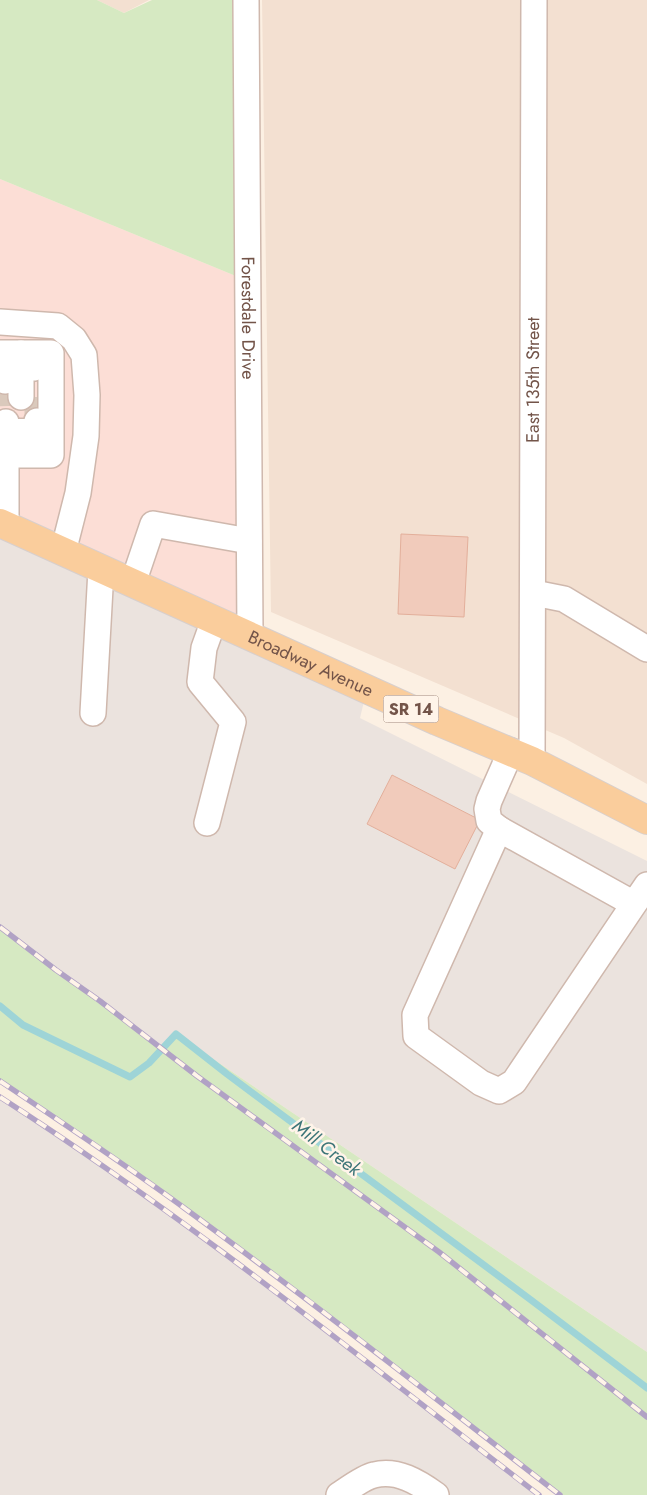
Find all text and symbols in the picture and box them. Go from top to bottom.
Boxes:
street label: Forestdale Drive [235,256,261,380]
street label: East 135th Street [520,316,546,443]
street label: Broadway Avenue [244,624,377,703]
road number: SR 14 [384,696,438,722]
water label: Mill Creek [287,1113,367,1183]

